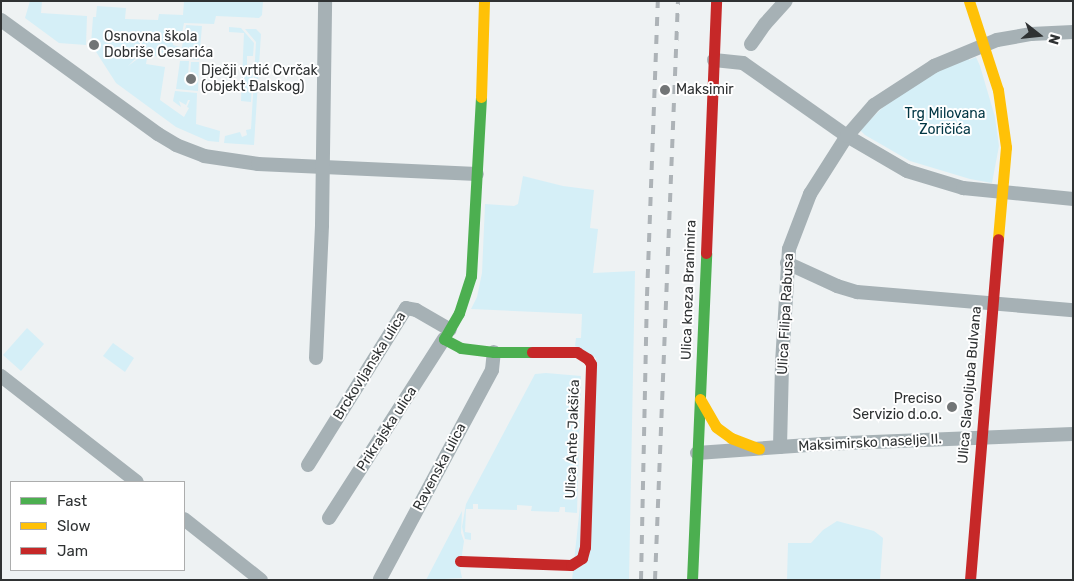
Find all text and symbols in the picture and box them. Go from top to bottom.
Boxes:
north arrow [1014,10,1064,60]
place label: Osnovna škola Dobriše Cesarića [104,29,213,62]
text: N [1044,32,1063,46]
marker: Osnovna škola Dobriše Cesarića [88,39,100,51]
place label: Dječji vrtić Cvrčak (objekt Đalskog) [201,63,318,95]
marker: Dječji vrtić Cvrčak (objekt Đalskog) [185,73,197,85]
place label: Maksimir [676,82,734,98]
marker: Maksimir [658,83,672,97]
park label: Trg Milovana Zoričića [904,106,986,138]
street label: Ulica kneza Branimira [678,220,700,360]
street label: Ulica Filipa Rabusa [774,253,798,375]
street label: Ulica Slavoljuba Bulvana [955,305,985,465]
street label: Brckovljanska ulica [330,309,410,423]
street label: Ulica Ante Jakšića [563,379,583,499]
street label: Prikrajska ulica [353,383,421,475]
place label: Preciso Servizio d.o.o. [853,391,942,424]
marker: Preciso Servizio d.o.o. [946,401,958,413]
street label: Ravenska ulica [410,420,470,514]
street label: Maksimirsko naselje II. [798,431,942,455]
legend [10,481,185,571]
text: Fast [57,492,87,510]
text: Slow [57,517,90,535]
text: Jam [57,542,88,560]

